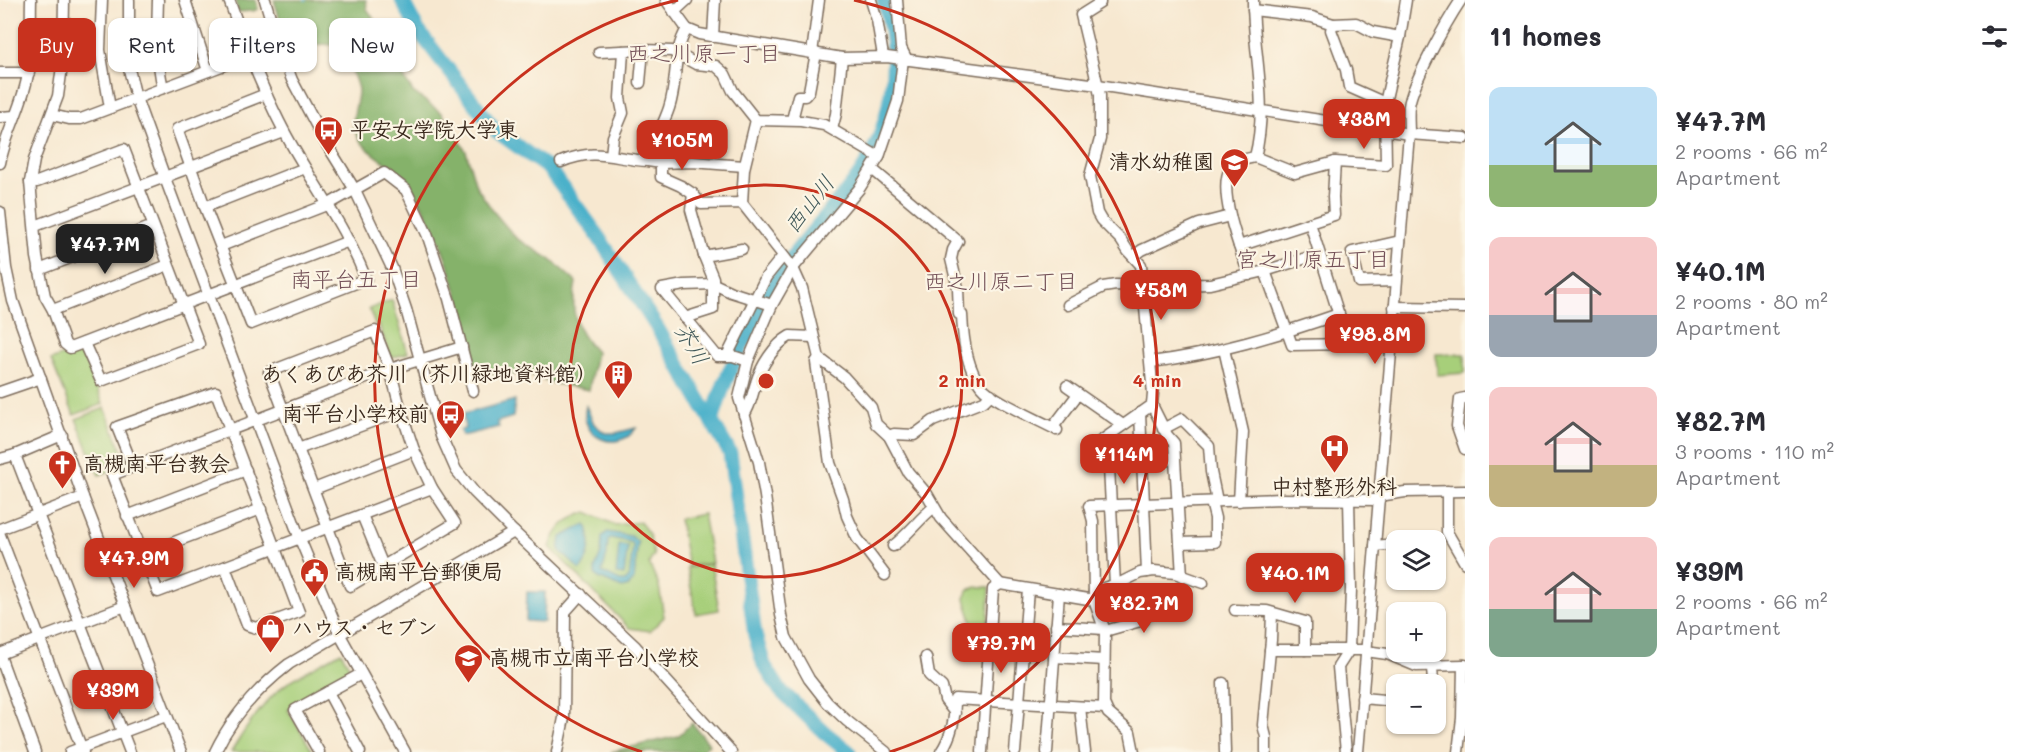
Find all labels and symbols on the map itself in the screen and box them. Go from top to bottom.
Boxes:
district label: 西之川原一丁目 [627,38,781,67]
pin: ¥38M [1328,99,1400,150]
bus stop icon: 平安女学院大学東 [313,114,345,156]
place label: 平安女学院大学東 [350,115,518,142]
pin: ¥105M [640,120,724,171]
school or university icon: 清水幼稚園 [1219,146,1251,188]
place label: 清水幼稚園 [1109,147,1214,174]
water label: 西山川 [777,169,840,239]
pin: ¥47.7M [56,224,154,275]
district label: 宮之川原五丁目 [1236,244,1390,273]
district label: 南平台五丁目 [290,264,422,293]
district label: 西之川原二丁目 [924,266,1078,295]
pin: ¥58M [1125,270,1197,321]
pin: ¥98.8M [1326,314,1424,365]
water label: 芥川 [669,317,716,370]
building icon: あくあぴあ芥川（芥川緑地資料館） [602,358,634,400]
place label: あくあぴあ芥川（芥川緑地資料館） [261,359,597,386]
text: 2 min [938,368,986,392]
text: 4 min [1133,368,1181,392]
centre of rings [756,371,776,391]
bus stop icon: 南平台小学校前 [434,398,466,440]
place label: 南平台小学校前 [282,399,429,426]
hospital icon: 中村整形外科 [1318,432,1350,474]
pin: ¥114M [1082,434,1166,485]
church icon: 高槻南平台教会 [46,448,78,490]
place label: 高槻南平台教会 [83,449,230,476]
place label: 中村整形外科 [1271,472,1397,499]
pin: ¥47.9M [85,538,183,589]
pin: ¥40.1M [1246,553,1344,604]
public building icon: 高槻南平台郵便局 [298,556,330,598]
place label: 高槻南平台郵便局 [335,557,503,584]
pin: ¥82.7M [1095,583,1193,634]
shop icon: ハウス・セブン [255,612,287,654]
place label: ハウス・セブン [292,613,438,640]
pin: ¥79.7M [952,623,1050,674]
school or university icon: 高槻市立南平台小学校 [452,642,484,684]
place label: 高槻市立南平台小学校 [489,643,699,670]
pin: ¥39M [77,670,149,721]

